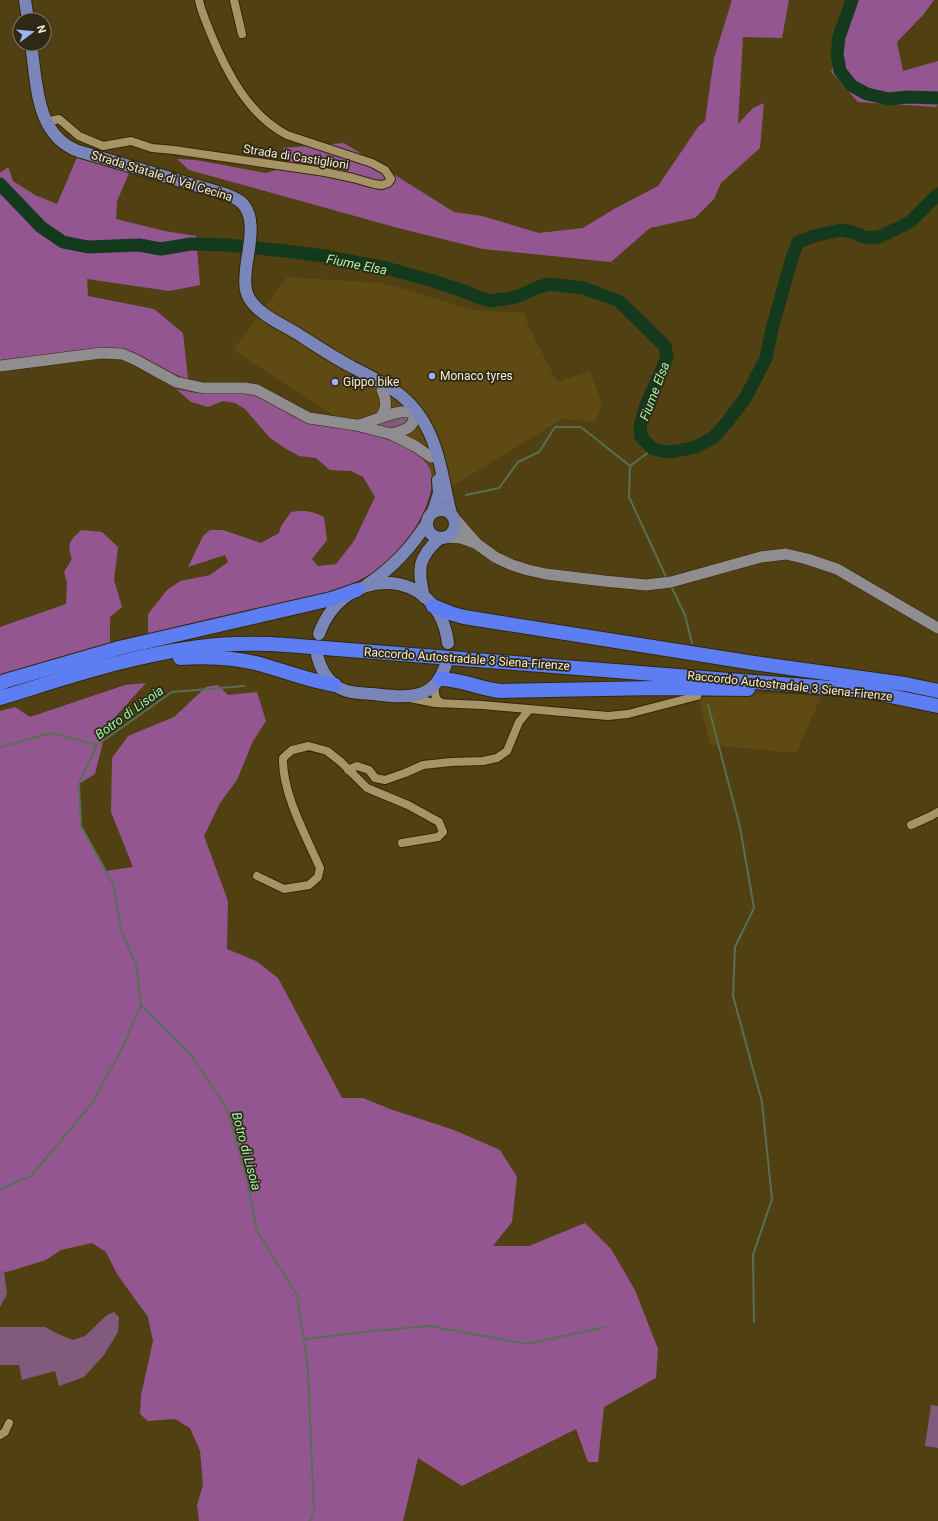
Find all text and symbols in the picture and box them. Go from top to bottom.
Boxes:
north arrow [12,12,52,52]
text: N [34,24,49,35]
street label: Strada di Castiglioni [242,142,350,172]
street label: Strada Statale di Val Cecina [90,148,234,204]
water label: Fiume Elsa [325,251,389,278]
water label: Fiume Elsa [636,360,673,423]
place label: Monaco tyres [440,369,513,383]
marker: Monaco tyres [427,371,437,381]
place label: Gippo bike [343,375,399,389]
marker: Gippo bike [330,377,340,387]
street label: Raccordo Autostradale 3 Siena-Firenze [364,645,570,673]
street label: Raccordo Autostradale 3 Siena-Firenze [687,668,893,704]
water label: Botro di Lisoia [92,683,166,742]
water label: Botro di Lisoia [229,1110,264,1192]

